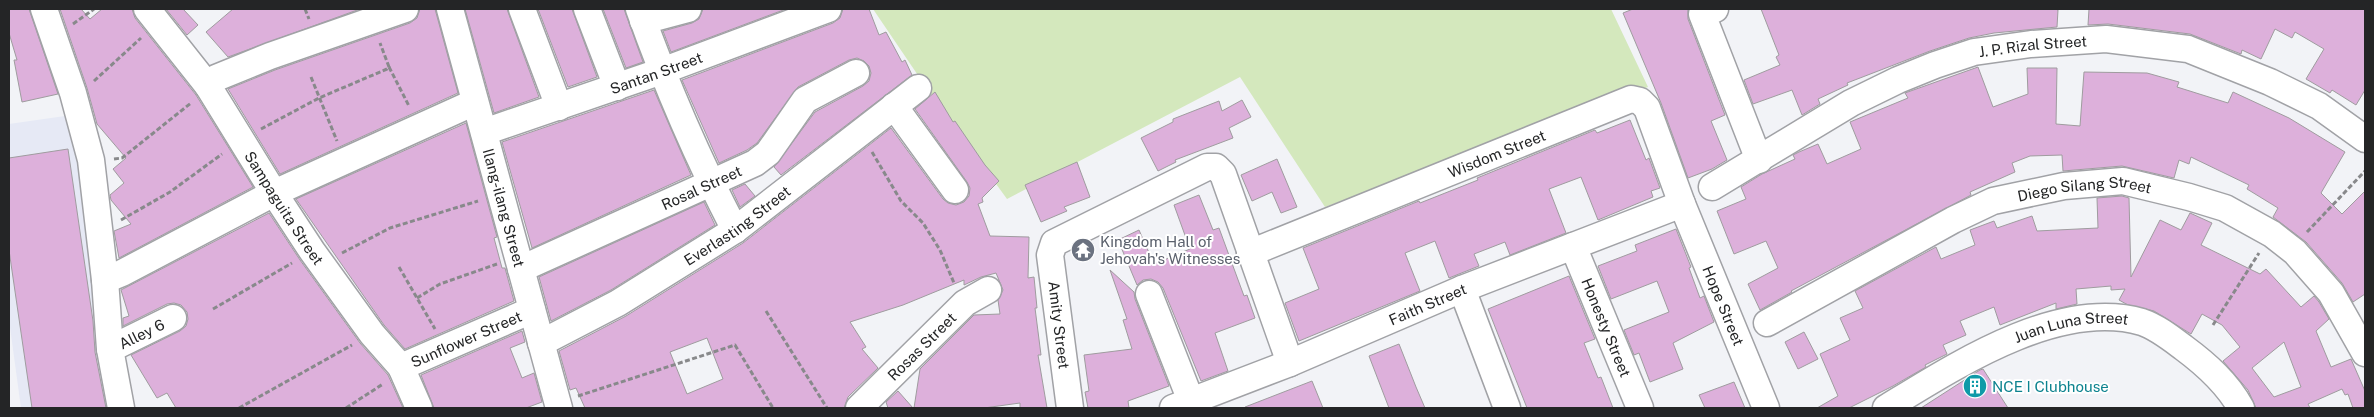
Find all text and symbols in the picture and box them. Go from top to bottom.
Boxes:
street label: J. P. Rizal Street [1978,32,2088,60]
street label: Santan Street [608,48,705,97]
street label: Wisdom Street [1445,126,1548,181]
street label: Ilang-ilang Street [480,147,529,269]
street label: Sampaguita Street [242,148,328,268]
street label: Rosal Street [659,162,744,213]
street label: Diego Silang Street [2016,172,2154,204]
street label: Everlasting Street [681,182,794,268]
place label: Kingdom Hall of Jehovah's Witnesses [1100,233,1240,267]
temple icon: Kingdom Hall of Jehovah's Witnesses [1070,237,1096,263]
street label: Hope Street [1700,263,1748,348]
street label: Honesty Street [1579,275,1635,380]
street label: Amity Street [1045,280,1073,370]
street label: Faith Street [1386,280,1469,328]
street label: Sunflower Street [408,307,524,370]
street label: Juan Luna Street [2011,308,2130,346]
street label: Rosas Street [884,309,959,384]
street label: Alley 6 [116,315,167,352]
building icon: NCE I Clubhouse [1962,373,1988,399]
place label: NCE I Clubhouse [1992,378,2109,395]

